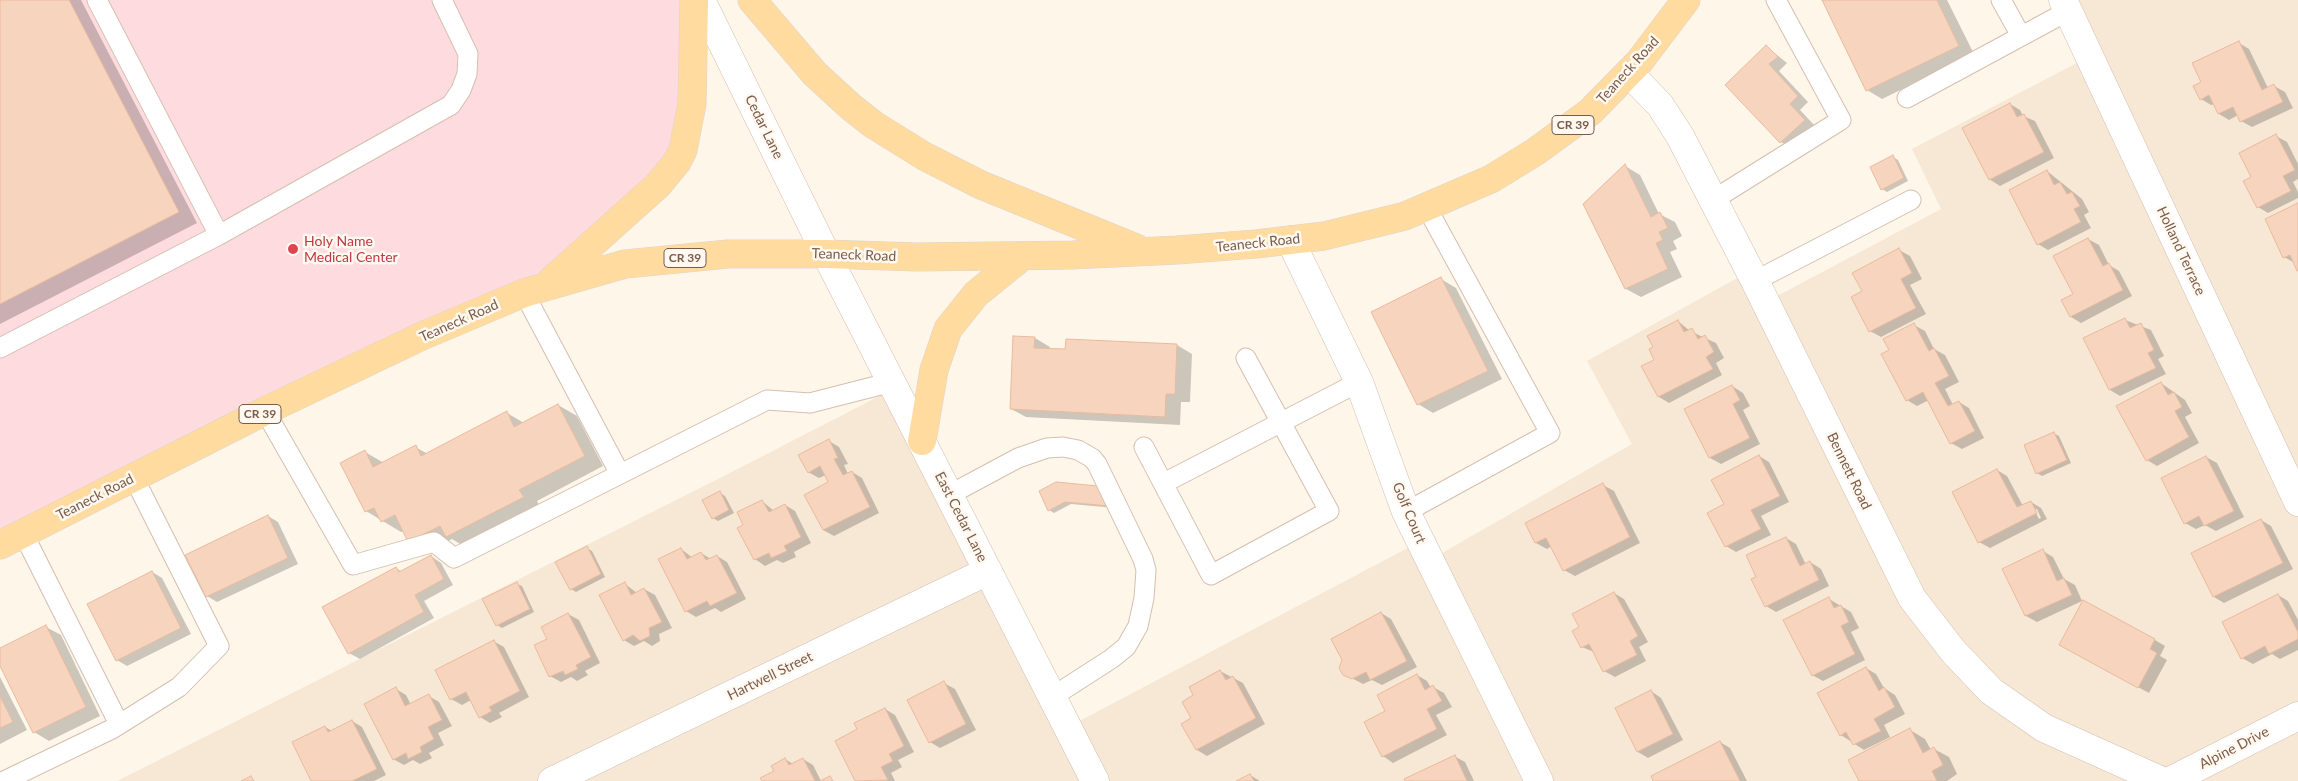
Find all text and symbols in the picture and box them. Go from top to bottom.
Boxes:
street label: Teaneck Road [1593,33,1663,107]
street label: Cedar Lane [741,92,787,162]
road number: CR 39 [1552,116,1594,134]
street label: Holland Terrace [2153,204,2209,298]
street label: Teaneck Road [1215,230,1301,256]
place label: Holy Name Medical Center [304,233,398,266]
marker: Holy Name Medical Center [286,242,300,256]
street label: Teaneck Road [811,245,897,265]
road number: CR 39 [664,248,706,268]
street label: Teaneck Road [417,296,501,346]
road number: CR 39 [239,404,281,424]
street label: Bennett Road [1823,430,1875,512]
street label: East Cedar Lane [931,469,991,565]
street label: Teaneck Road [54,470,136,524]
street label: Golf Court [1389,480,1429,546]
street label: Hartwell Street [725,648,815,704]
street label: Alpine Drive [2196,723,2272,773]

